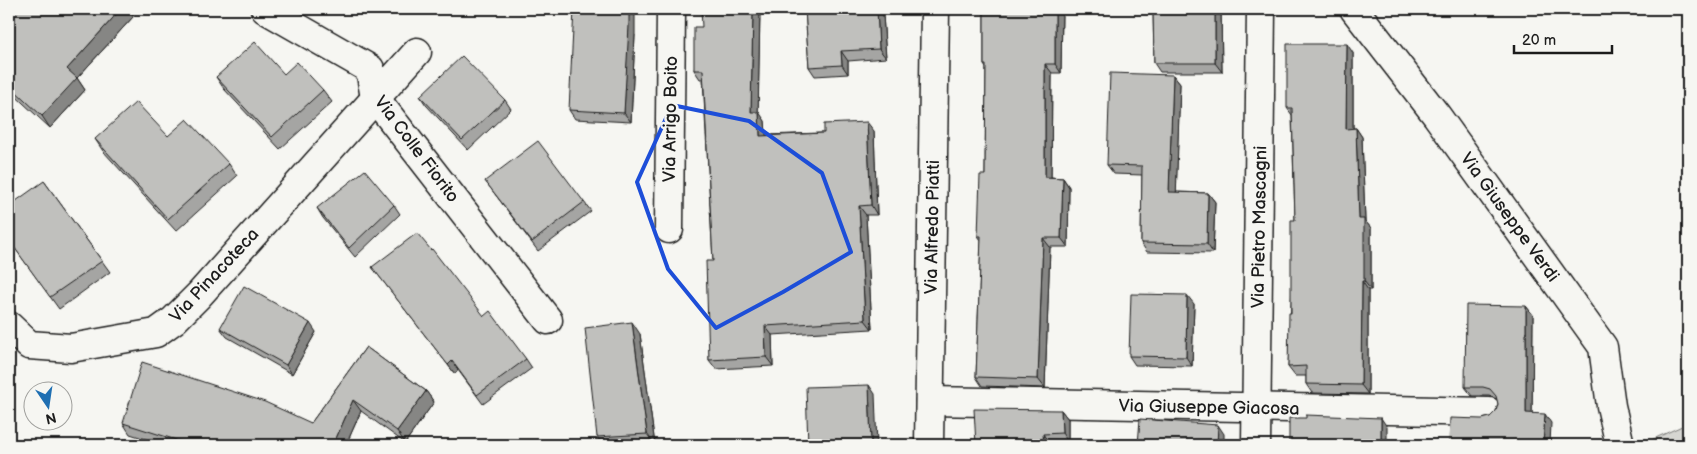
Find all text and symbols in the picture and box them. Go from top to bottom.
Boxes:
scale bar [1514,22,1612,54]
text: 20 m [1522,31,1556,50]
street label: Via Arrigo Boito [659,56,682,182]
street label: Via Colle Fiorito [370,92,463,207]
street label: Via Pietro Mascagni [1248,146,1271,308]
street label: Via Giuseppe Verdi [1456,149,1564,286]
street label: Via Alfredo Piatti [921,160,944,294]
street label: Via Pinacoteca [165,224,263,327]
north arrow [22,382,72,432]
street label: Via Giuseppe Giacosa [1118,395,1300,420]
text: N [44,409,58,428]

